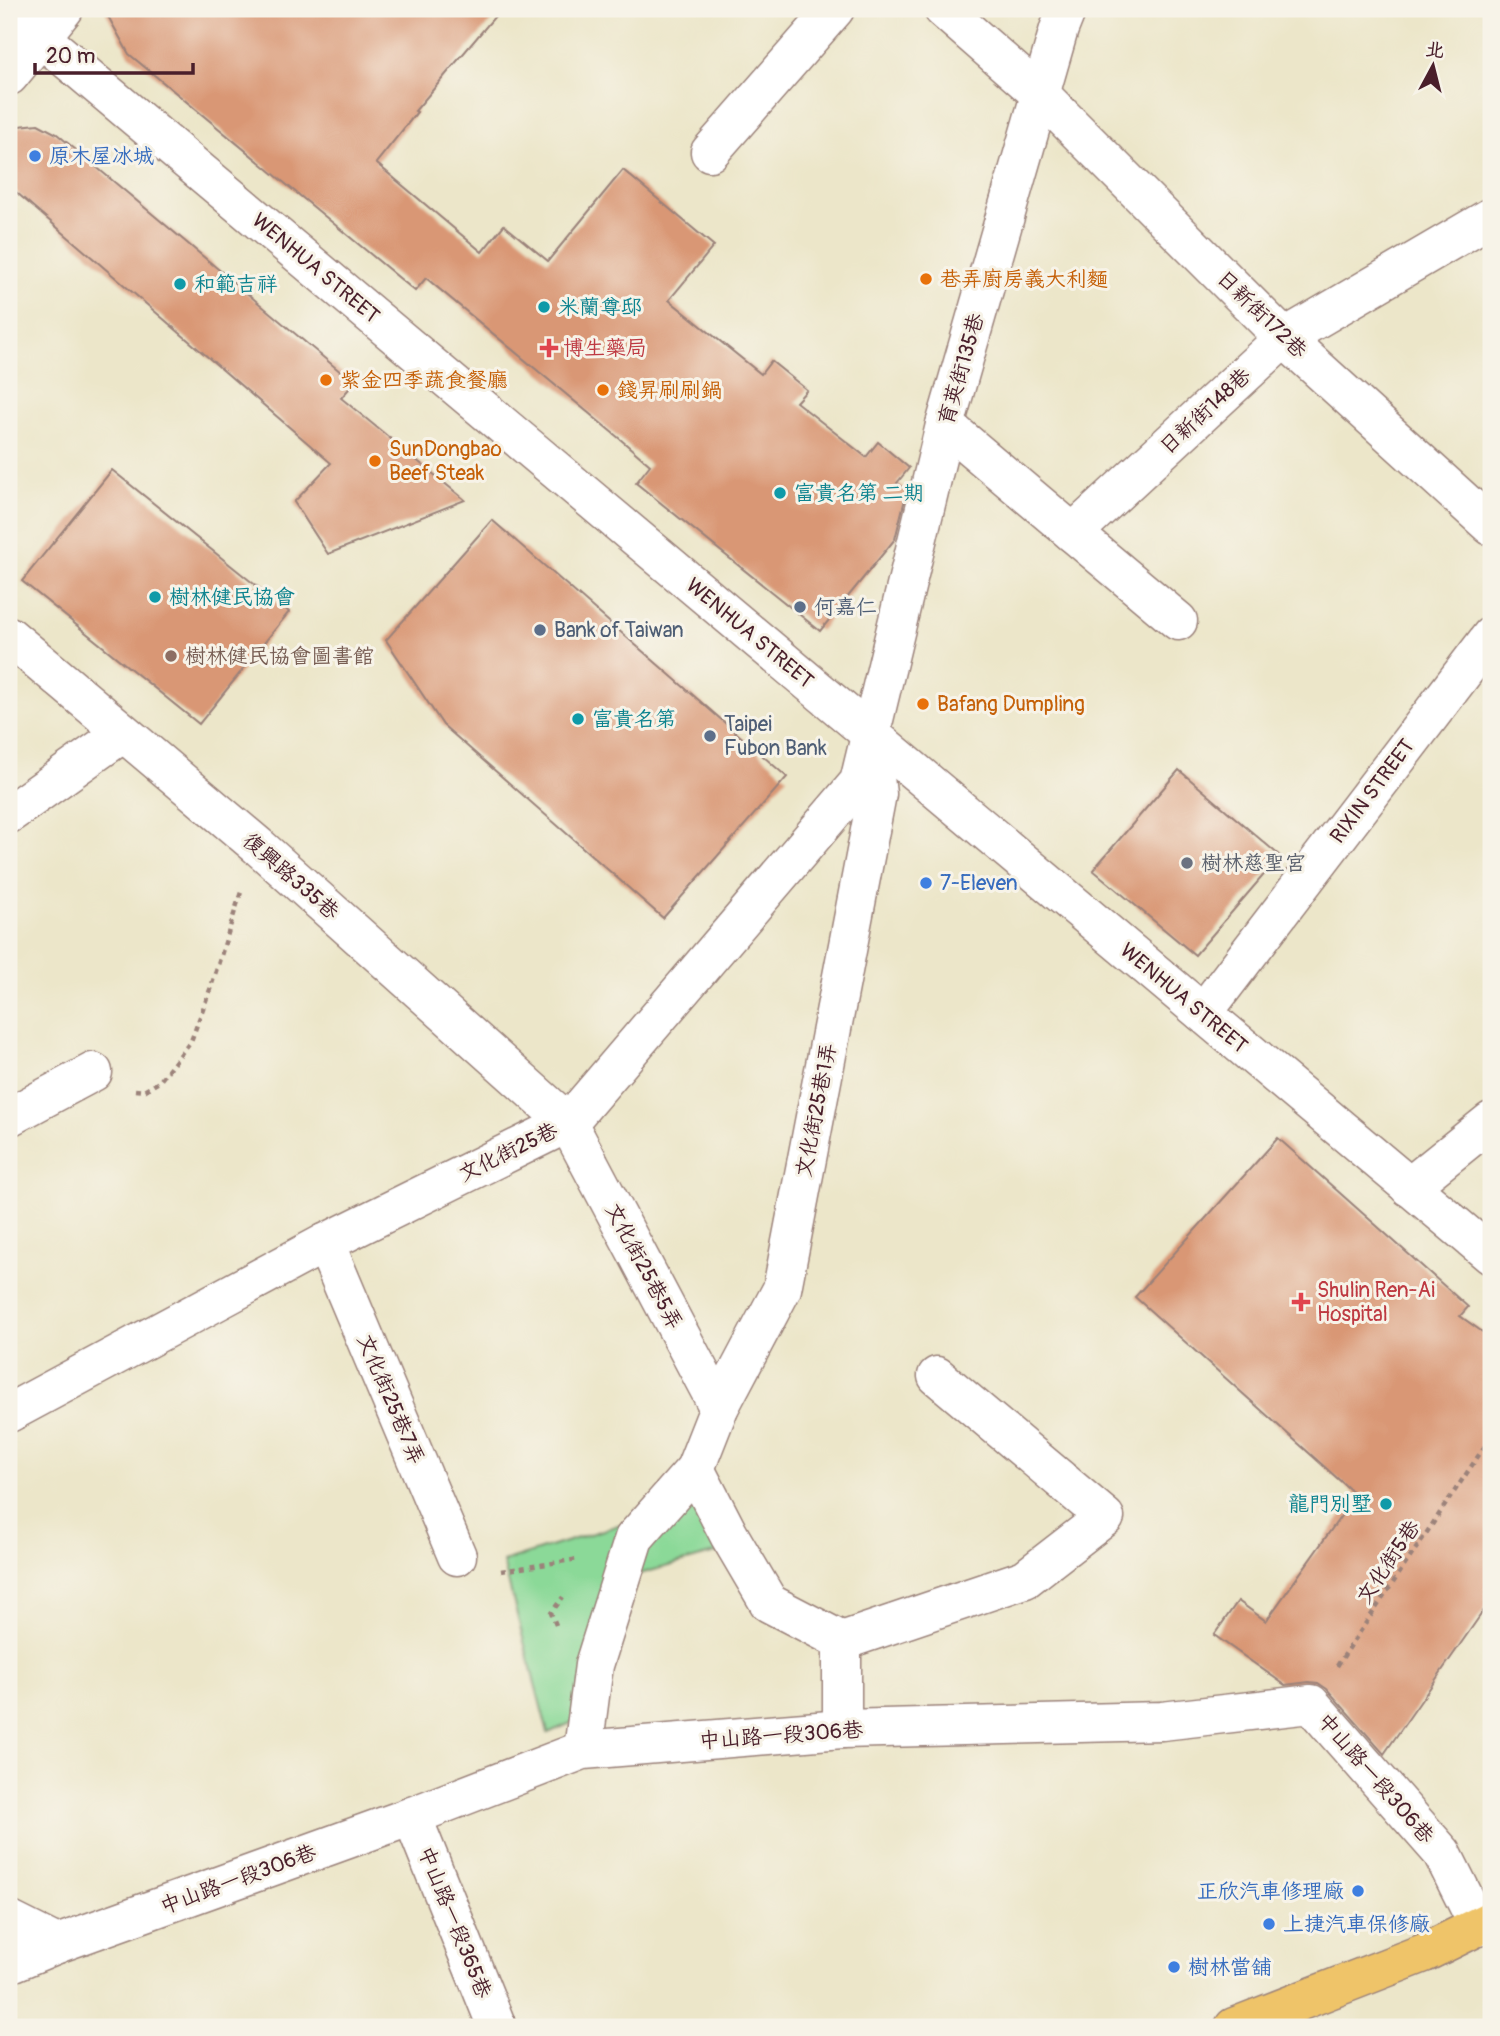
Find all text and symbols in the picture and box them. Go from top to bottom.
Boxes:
scale bar [35,32,192,76]
north arrow [1398,32,1468,102]
text: 北 [1424,37,1446,63]
text: 20 m [46,43,95,70]
place label: 原木屋冰城 [49,143,154,170]
marker: 原木屋冰城 [27,148,43,164]
street label: WENHUA STREET [246,207,385,330]
street label: 日新街172巷 [1211,265,1312,364]
place label: 巷弄廚房義大利麵 [940,266,1108,293]
place label: 和範吉祥 [194,271,278,298]
marker: 巷弄廚房義大利麵 [918,271,934,287]
marker: 和範吉祥 [172,276,188,292]
place label: 米蘭尊邸 [558,294,642,321]
marker: 米蘭尊邸 [536,299,552,315]
street label: 育英街135巷 [933,310,990,428]
place label: 博生藥局 [563,335,647,362]
marker: 博生藥局 [541,340,557,356]
street label: 日新街148巷 [1154,362,1257,460]
place label: 紫金四季蔬食餐廳 [340,367,508,394]
marker: 紫金四季蔬食餐廳 [318,372,334,388]
place label: 錢昇刷刷鍋 [617,377,722,404]
marker: 錢昇刷刷鍋 [595,382,611,398]
place label: SunDongbao Beef Steak [389,436,502,487]
marker: SunDongbao Beef Steak [367,453,383,469]
place label: 富貴名第 二期 [794,480,925,507]
marker: 富貴名第 二期 [772,485,788,501]
street label: WENHUA STREET [680,572,819,695]
place label: 樹林健民協會 [169,584,295,611]
marker: 樹林健民協會 [147,589,163,605]
place label: 何嘉仁 [814,594,877,621]
marker: 何嘉仁 [792,599,808,615]
place label: Bank of Taiwan [554,617,684,644]
marker: Bank of Taiwan [532,622,548,638]
place label: 樹林健民協會圖書館 [185,643,374,670]
marker: 樹林健民協會圖書館 [163,648,179,664]
place label: Bafang Dumpling [937,691,1085,718]
marker: Bafang Dumpling [915,696,931,712]
place label: 富貴名第 [592,706,676,733]
marker: 富貴名第 [570,711,586,727]
place label: Taipei Fubon Bank [724,711,827,762]
marker: Taipei Fubon Bank [702,728,718,744]
street label: RIXIN STREET [1324,733,1421,849]
street label: 復興路335巷 [237,827,344,926]
place label: 樹林慈聖宮 [1201,850,1306,877]
marker: 樹林慈聖宮 [1179,855,1195,871]
place label: 7-Eleven [940,870,1018,897]
marker: 7-Eleven [918,875,934,891]
street label: WENHUA STREET [1114,937,1253,1060]
street label: 文化街25巷1弄 [790,1041,843,1180]
street label: 文化街25巷 [454,1117,562,1188]
street label: 文化街25巷5弄 [599,1198,688,1334]
place label: Shulin Ren-Ai Hospital [1317,1277,1435,1328]
marker: Shulin Ren-Ai Hospital [1291,1292,1311,1312]
street label: 文化街25巷7弄 [351,1330,430,1469]
place label: 龍門別墅 [1288,1491,1372,1518]
marker: 龍門別墅 [1378,1496,1394,1512]
street label: 文化街5巷 [1351,1515,1426,1609]
street label: 中山路一段306巷 [1312,1707,1440,1849]
street label: 中山路一段306巷 [698,1716,864,1755]
street label: 中山路一段306巷 [156,1839,320,1920]
street label: 中山路一段365巷 [412,1842,497,2002]
place label: 正欣汽車修理廠 [1197,1878,1344,1905]
marker: 正欣汽車修理廠 [1350,1883,1366,1899]
place label: 上捷汽車保修廠 [1283,1911,1430,1938]
marker: 上捷汽車保修廠 [1261,1916,1277,1932]
place label: 樹林當舖 [1188,1954,1272,1981]
marker: 樹林當舖 [1166,1959,1182,1975]

